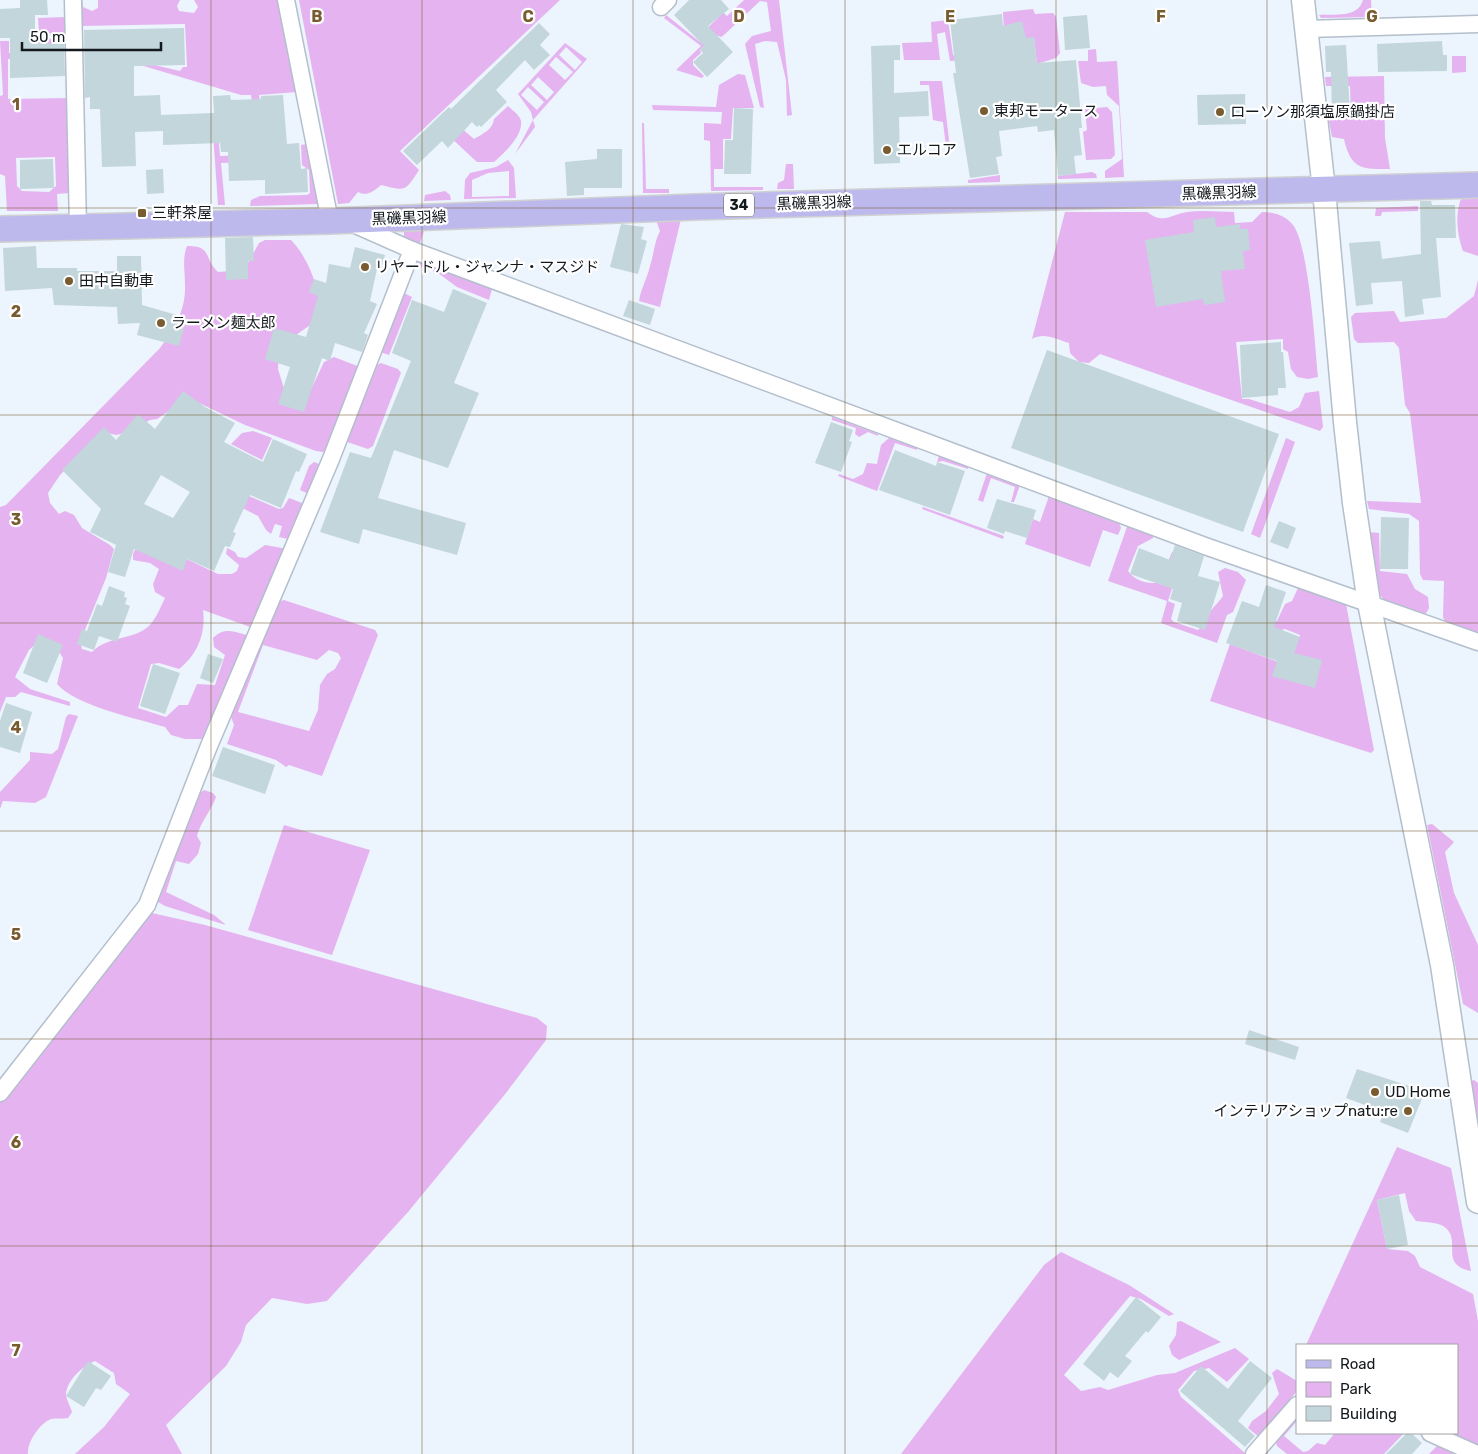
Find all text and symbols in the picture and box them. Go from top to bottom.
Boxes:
text: B [311,7,323,26]
text: C [522,7,534,26]
text: D [733,7,745,26]
text: E [945,7,955,26]
text: F [1156,7,1166,26]
text: G [1366,7,1378,26]
scale bar [22,20,161,52]
text: 50 m [30,28,65,46]
text: 1 [12,95,20,114]
place label: 東邦モータース [994,102,1098,120]
place label: ローソン那須塩原鍋掛店 [1230,103,1395,121]
marker: 東邦モータース [978,105,990,117]
marker: ローソン那須塩原鍋掛店 [1214,106,1226,118]
place label: エルコア [897,141,957,159]
marker: エルコア [881,144,893,156]
street label: 黒磯黒羽線 [1181,183,1257,203]
street label: 黒磯黒羽線 [776,193,852,213]
road number: 34 [724,194,754,216]
place label: 三軒茶屋 [152,204,212,222]
marker: 三軒茶屋 [136,207,148,219]
street label: 黒磯黒羽線 [371,208,447,228]
place label: リヤードル・ジャンナ・マスジド [375,258,599,276]
marker: リヤードル・ジャンナ・マスジド [359,261,371,273]
place label: 田中自動車 [79,272,154,290]
marker: 田中自動車 [63,275,75,287]
text: 2 [11,302,21,321]
place label: ラーメン麺太郎 [171,314,275,332]
marker: ラーメン麺太郎 [155,317,167,329]
text: 3 [11,510,21,529]
text: 4 [11,718,22,737]
text: 5 [11,925,21,944]
place label: UD Home [1385,1083,1451,1101]
marker: UD Home [1369,1086,1381,1098]
place label: インテリアショップnatu:re [1214,1102,1398,1120]
marker: インテリアショップnatu:re [1402,1105,1414,1117]
text: 6 [11,1133,21,1152]
text: 7 [11,1341,21,1360]
legend [1296,1344,1458,1434]
text: Road [1340,1355,1376,1373]
text: Park [1340,1380,1371,1398]
text: Building [1340,1405,1397,1423]

